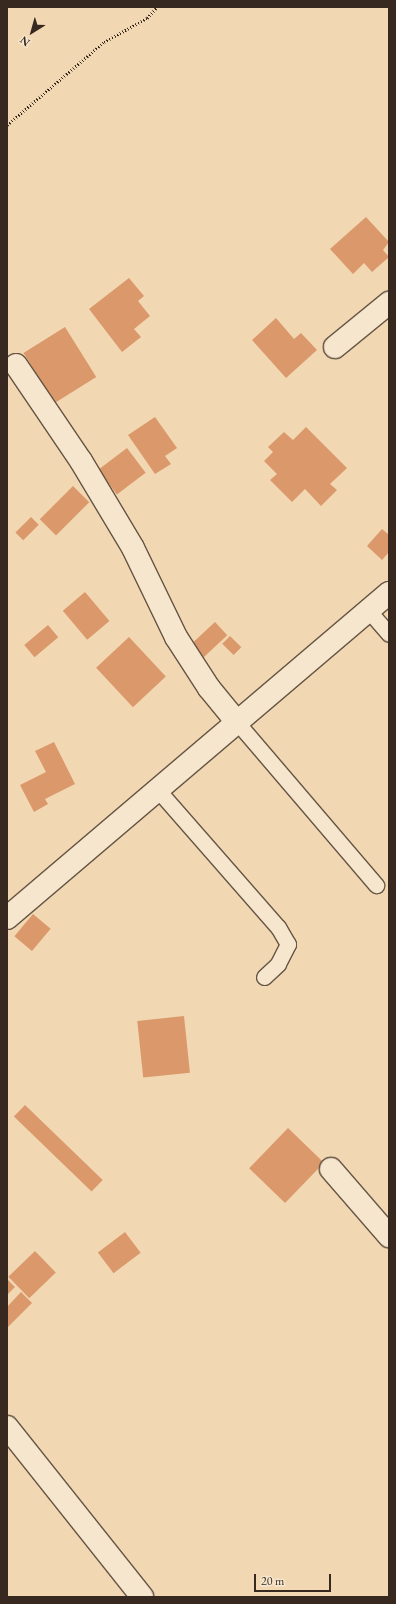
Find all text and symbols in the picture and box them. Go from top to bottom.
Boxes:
north arrow [12,12,52,52]
text: N [17,33,33,50]
scale bar [256,1566,333,1592]
text: 20 m [261,1573,284,1589]

